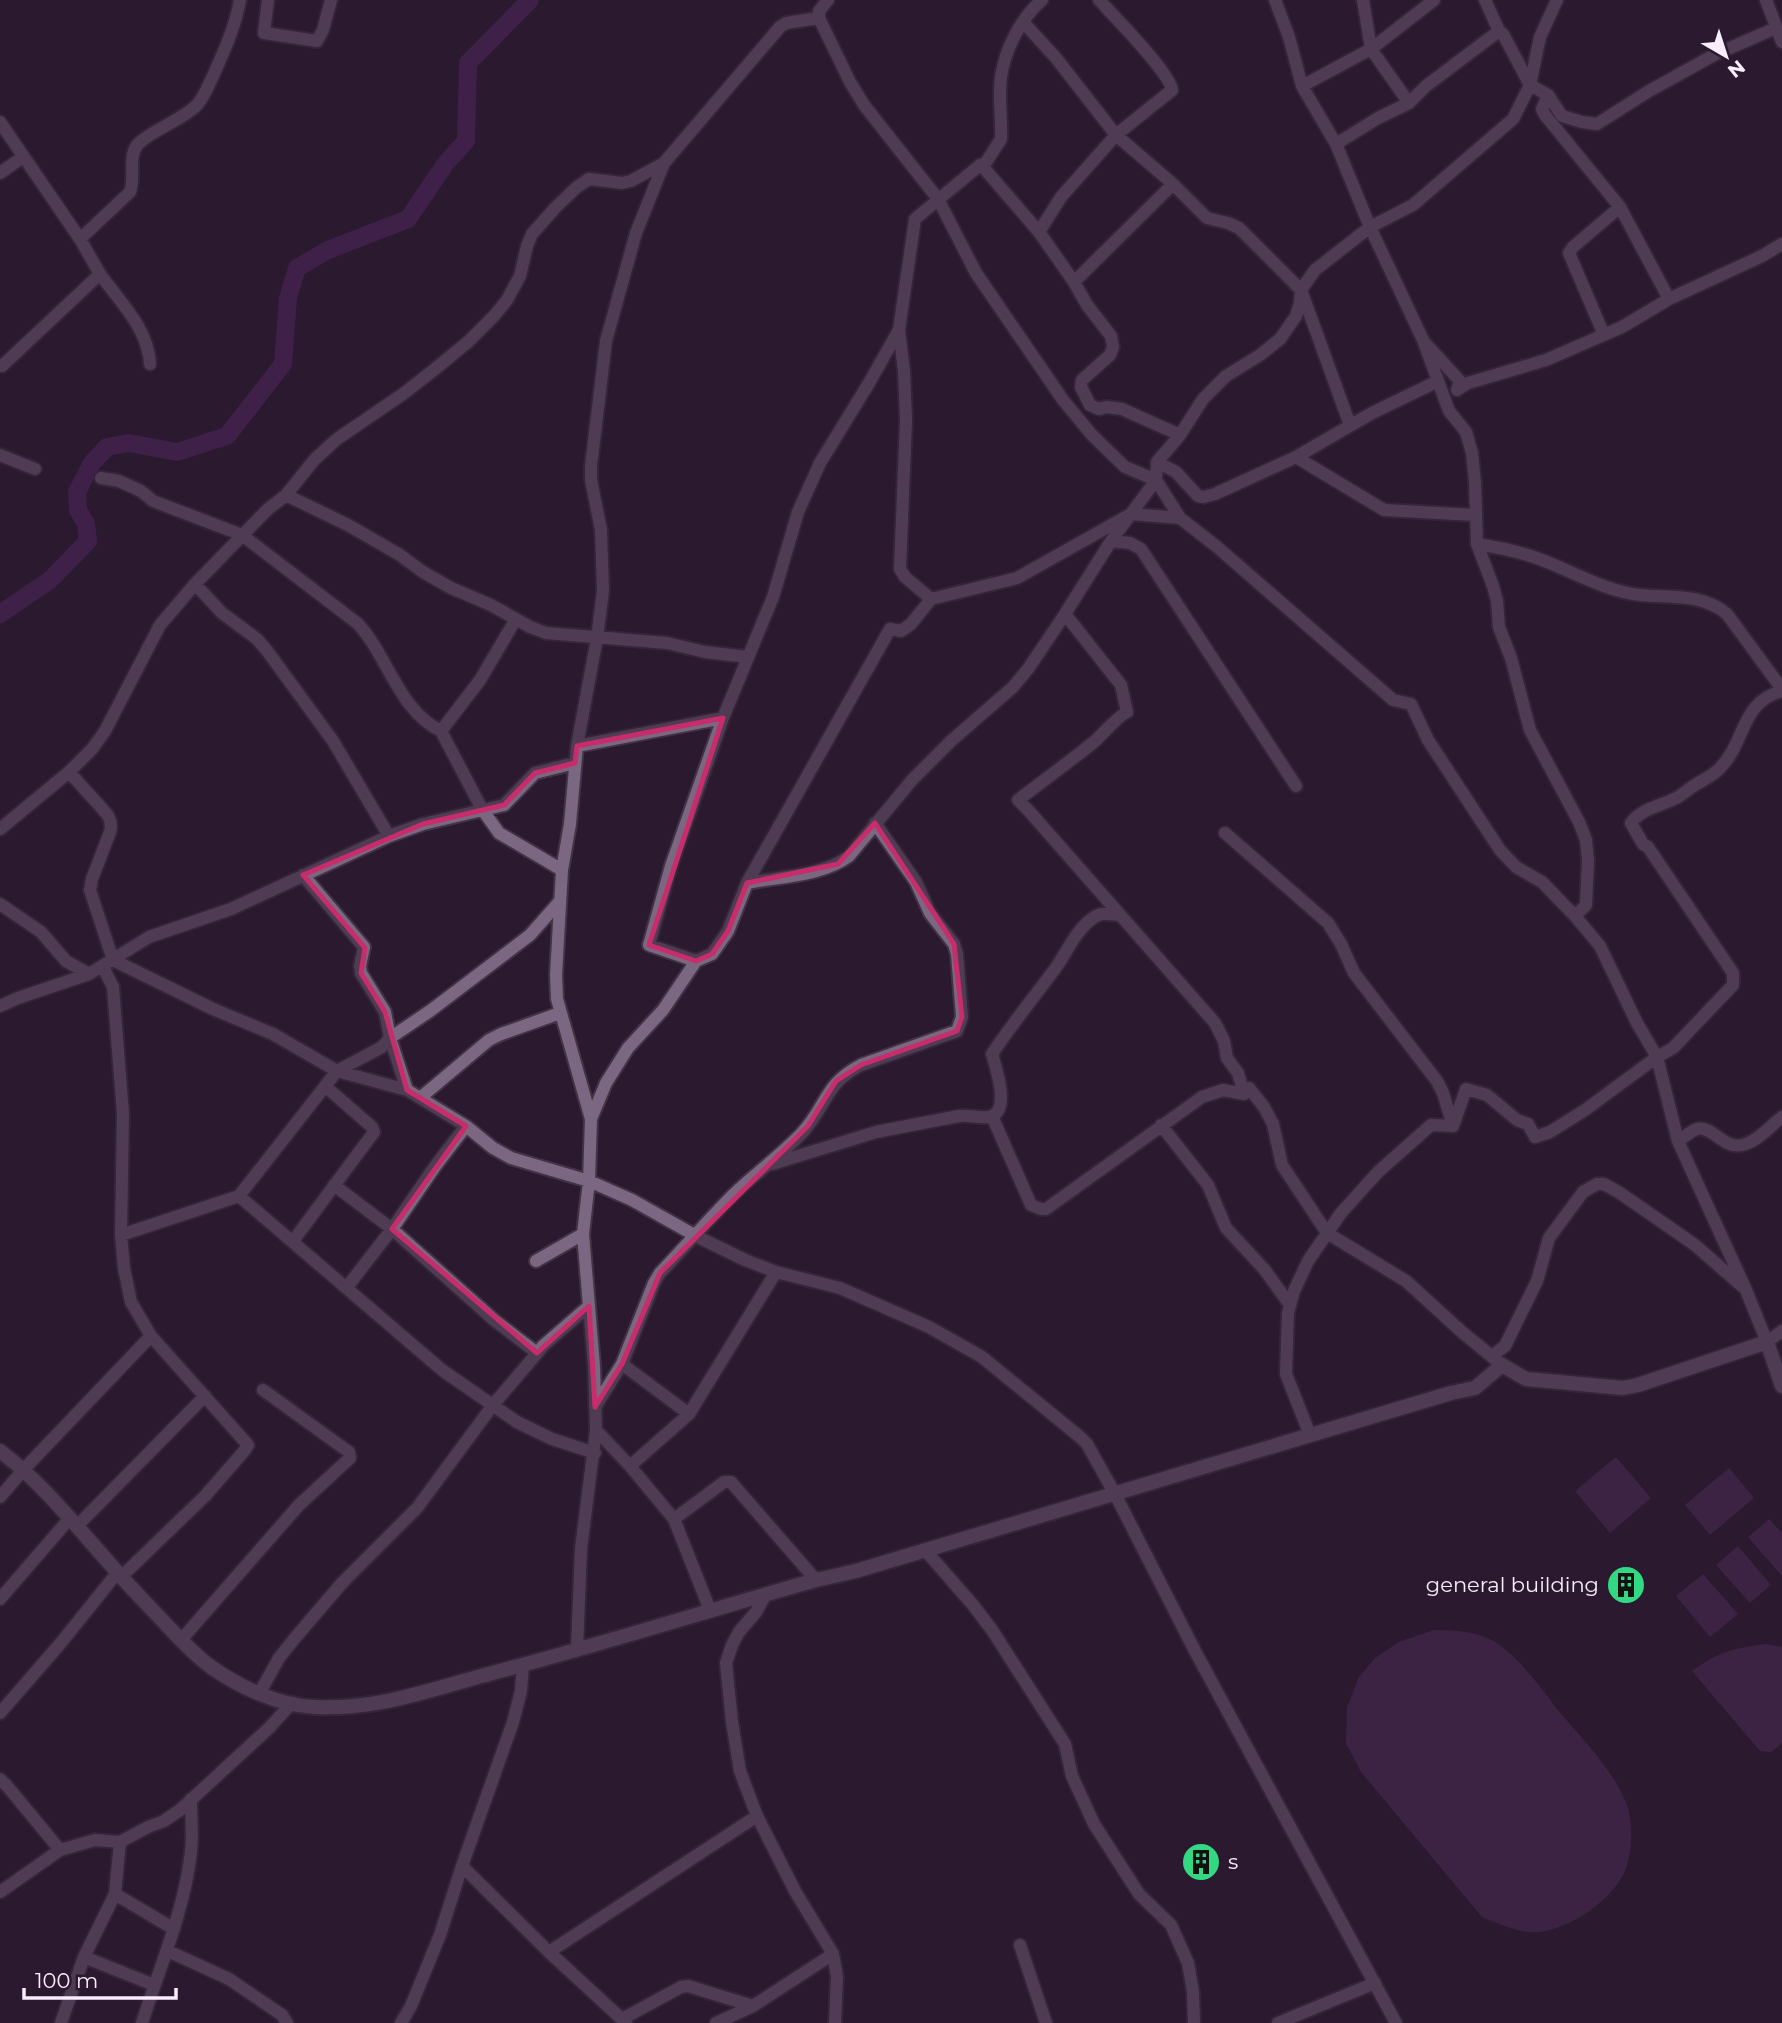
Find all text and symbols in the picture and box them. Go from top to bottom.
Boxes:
north arrow [1691,21,1761,91]
text: N [1723,55,1750,83]
building icon: general building [1605,1564,1647,1606]
place label: general building [1426,1572,1599,1597]
building icon: s [1180,1841,1222,1883]
place label: s [1228,1849,1238,1874]
scale bar [24,1956,177,2000]
text: 100 m [35,1968,98,1993]

